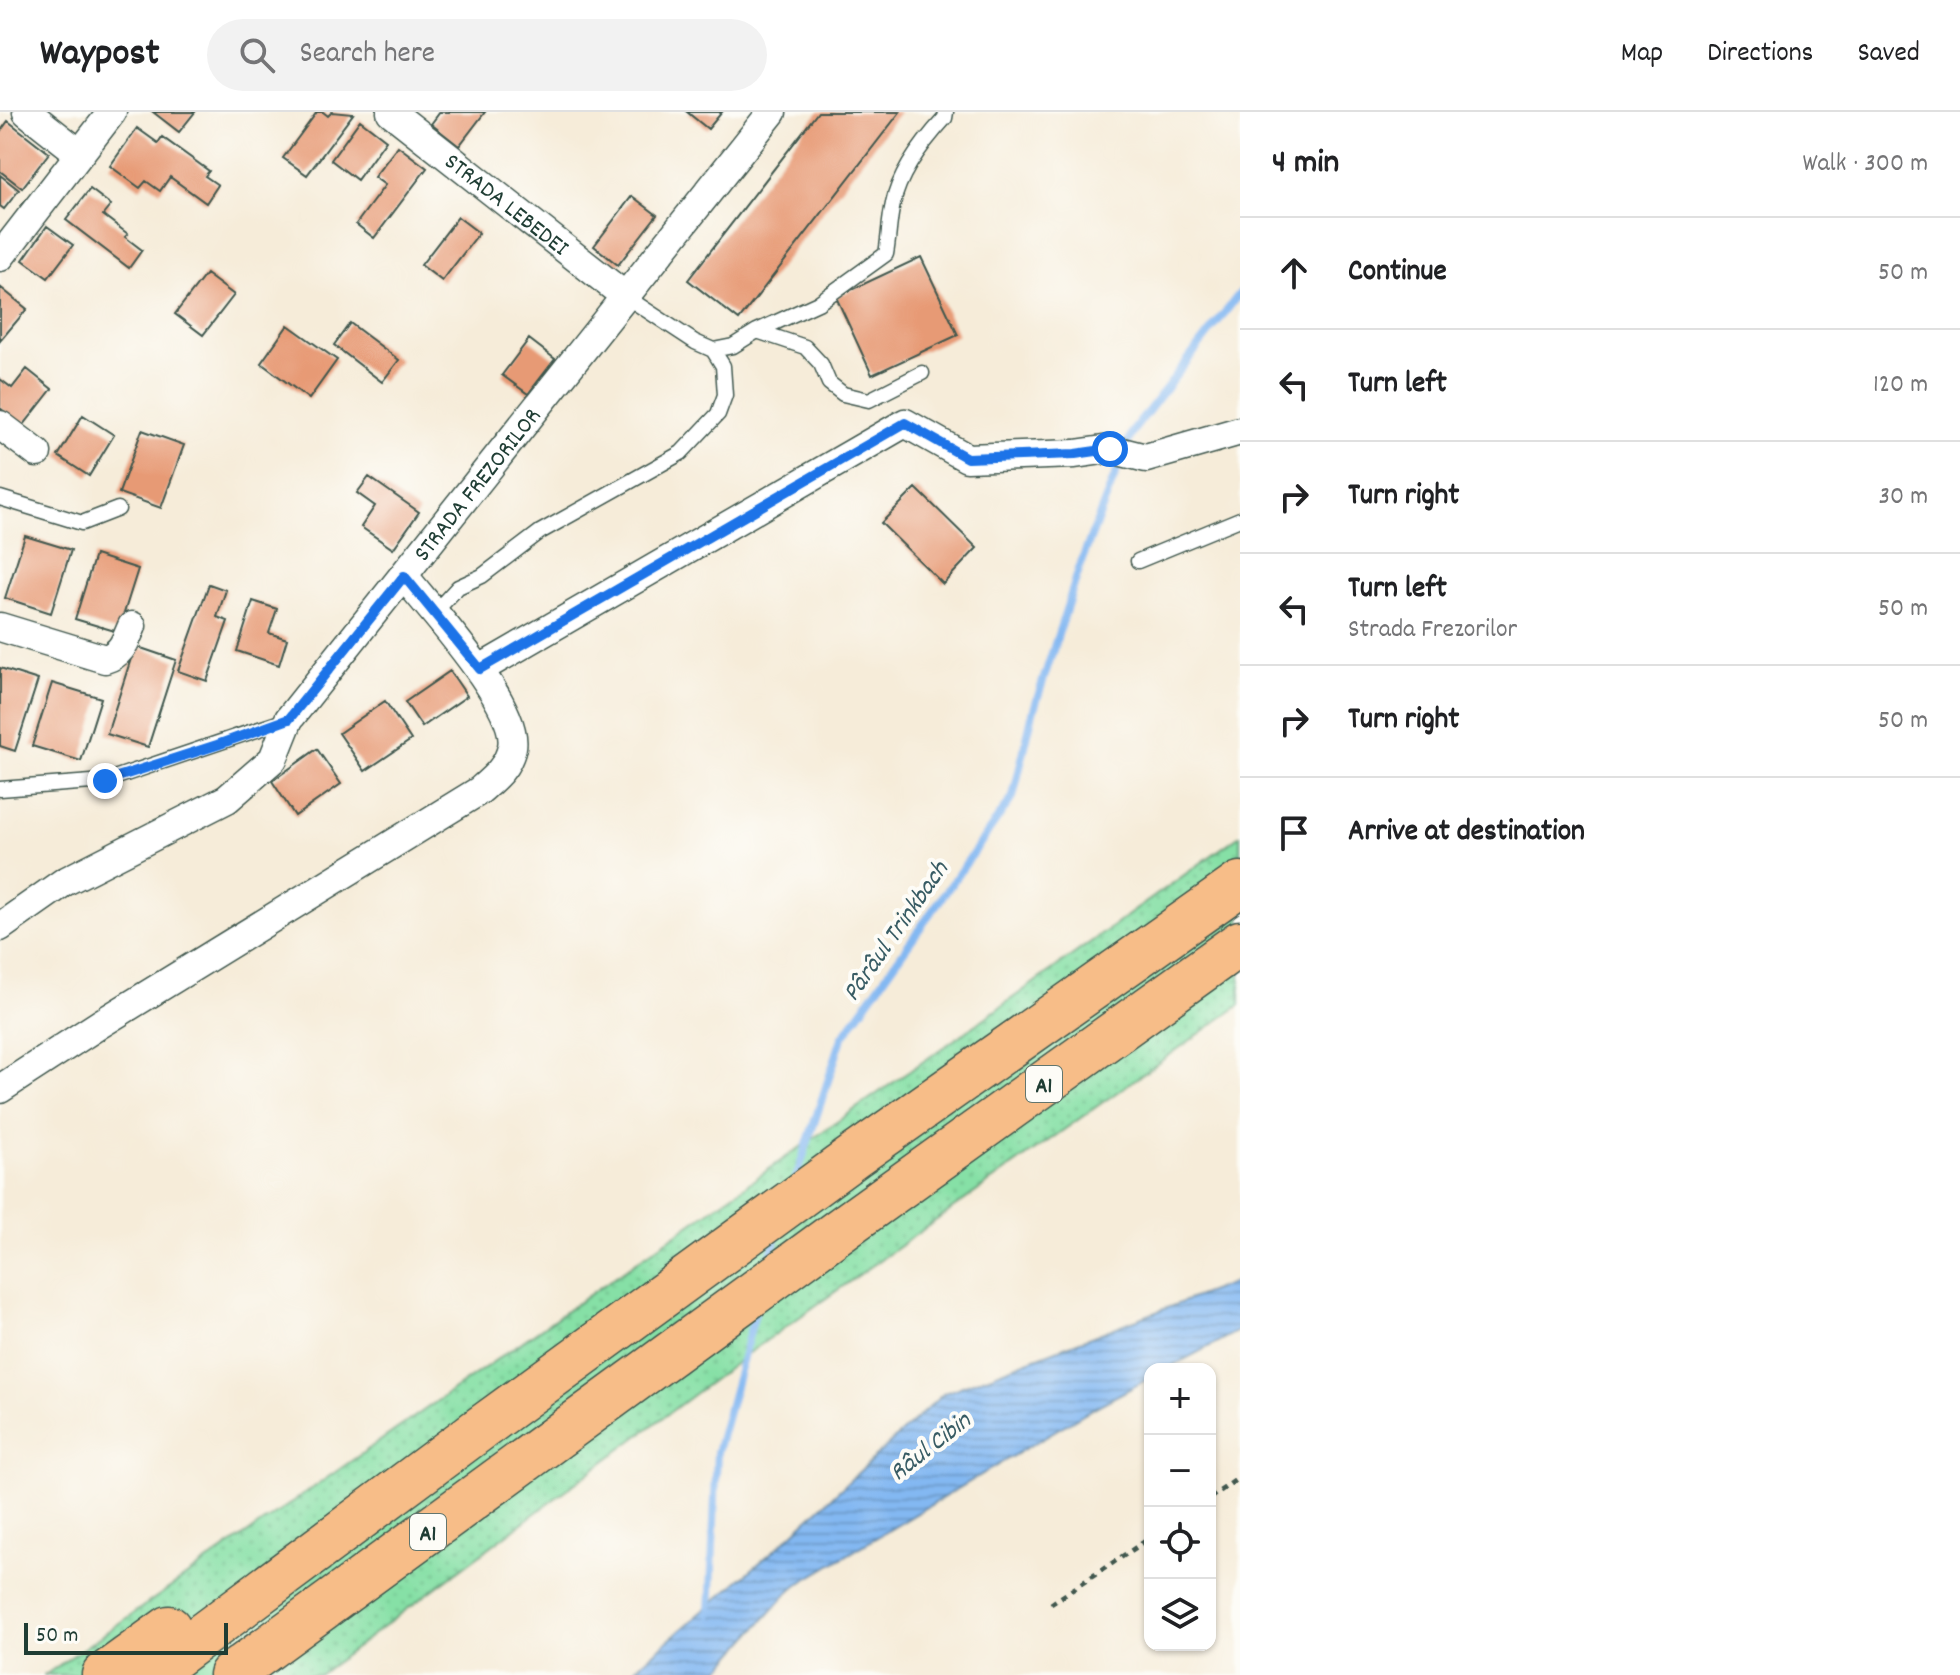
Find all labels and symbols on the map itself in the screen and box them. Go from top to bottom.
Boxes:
street label: STRADA LEBEDEI [436,146,575,266]
street label: STRADA FREZORILOR [407,401,551,570]
route start [1092,431,1128,467]
route end [87,763,123,799]
water label: Pârâul Trinkbach [835,853,960,1010]
road number: A1 [1026,1066,1062,1102]
water label: Râul Cibin [882,1403,981,1491]
road number: A1 [410,1514,446,1550]
scale bar [24,1619,228,1655]

